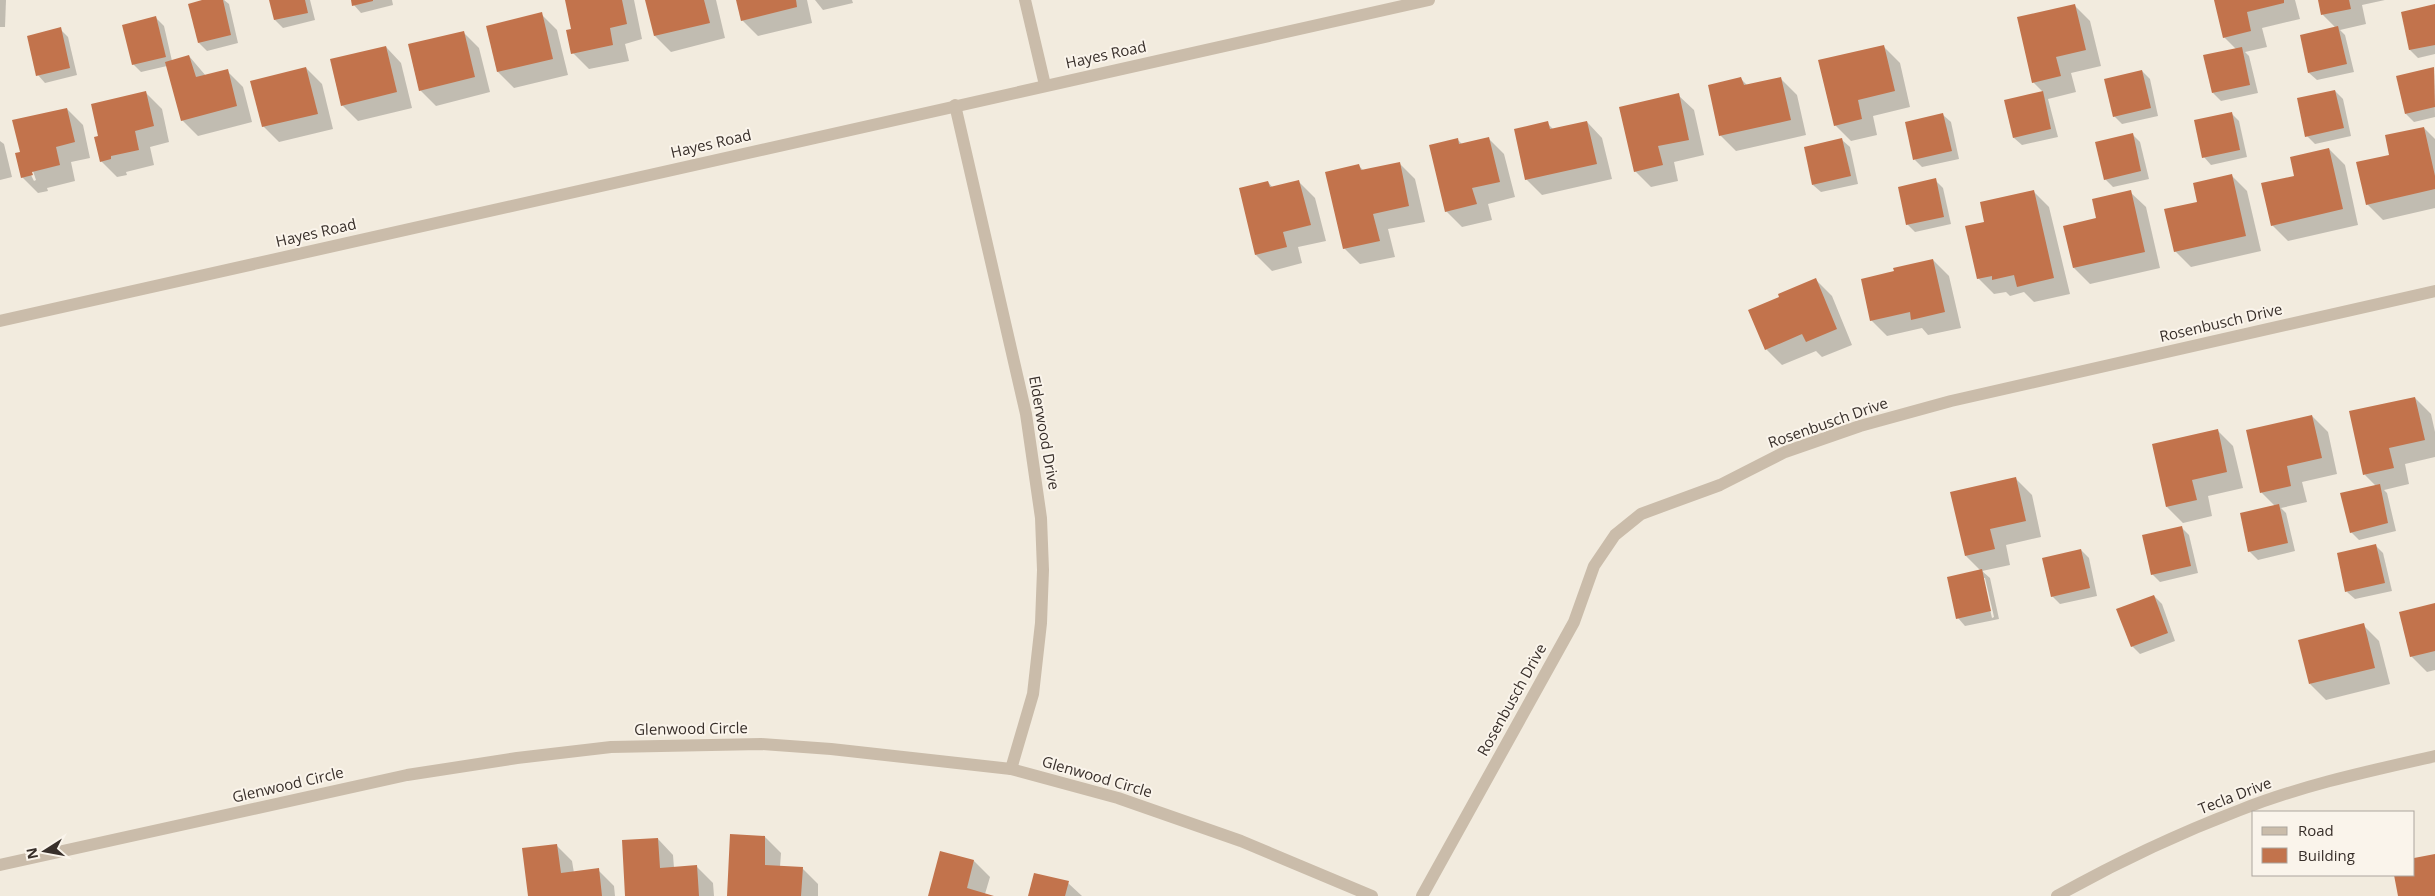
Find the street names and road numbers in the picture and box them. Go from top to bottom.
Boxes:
street label: Hayes Road [1064,36,1148,72]
street label: Hayes Road [668,124,753,162]
street label: Hayes Road [273,213,358,251]
street label: Rosenbusch Drive [2157,298,2284,346]
street label: Elderwood Drive [1025,374,1065,491]
street label: Rosenbusch Drive [1765,392,1890,452]
street label: Rosenbusch Drive [1472,640,1550,759]
street label: Glenwood Circle [634,717,748,739]
street label: Glenwood Circle [1040,751,1155,801]
street label: Glenwood Circle [230,761,345,807]
street label: Tecla Drive [2195,772,2274,818]

